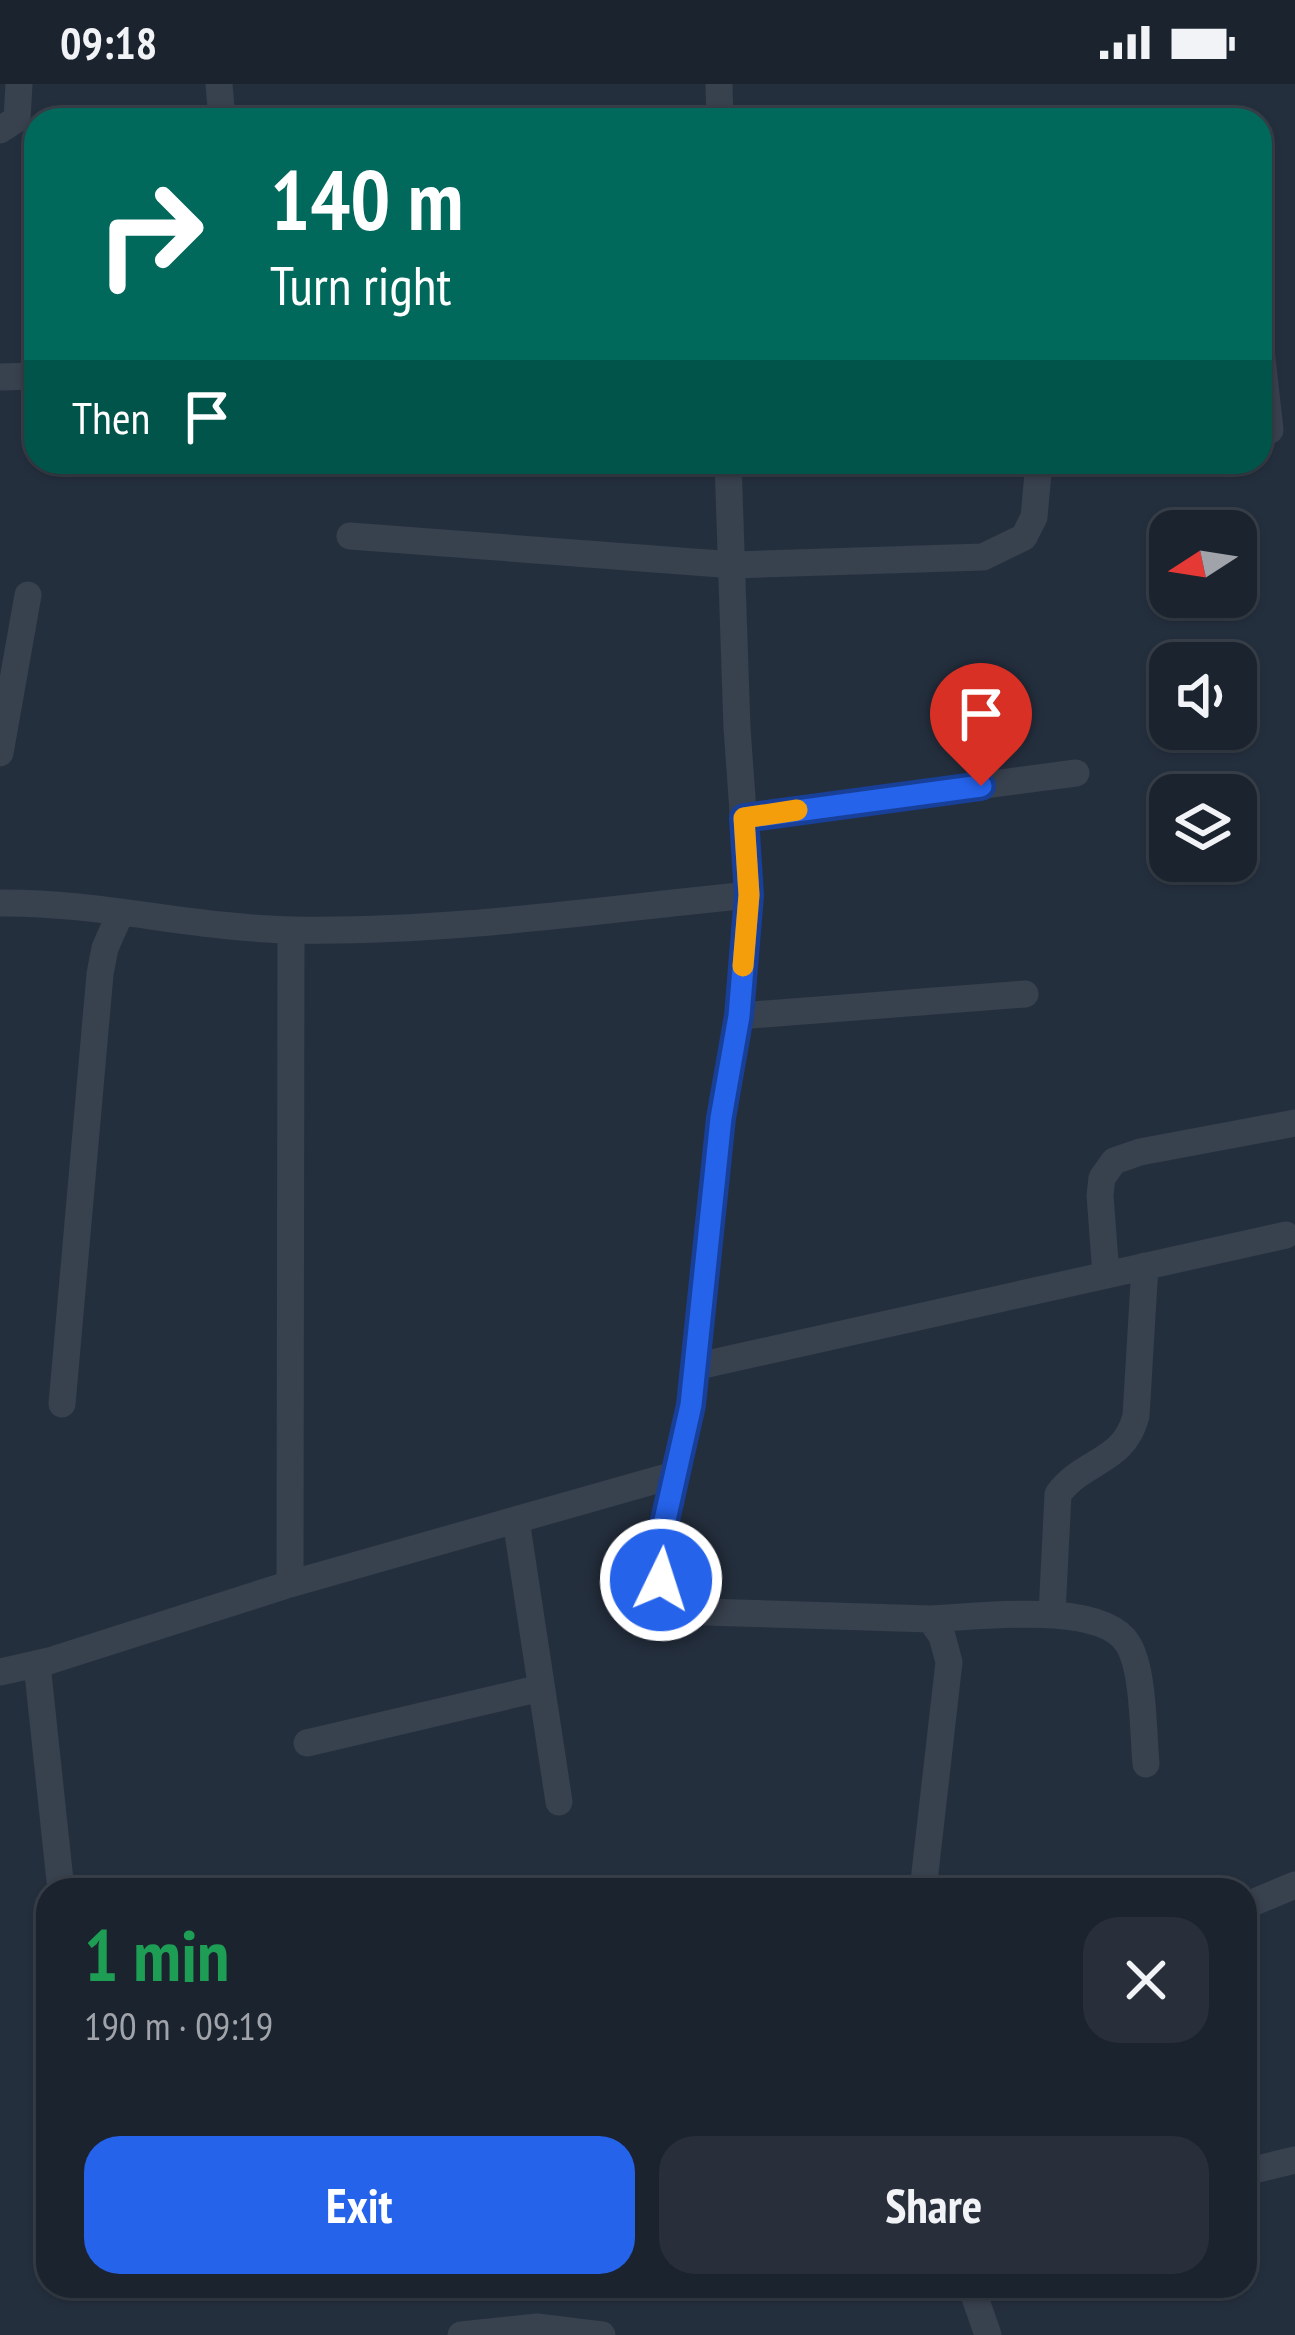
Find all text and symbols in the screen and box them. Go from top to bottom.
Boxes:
text: 09:18 [60,13,157,71]
text: 140 m [270,144,463,253]
icon: right [72,156,228,312]
text: Turn right [270,250,451,320]
icon: arrive [174,384,240,450]
text: Then [72,388,150,446]
north arrow [1149,510,1257,618]
map controls [1149,510,1257,882]
button: sound [1149,642,1257,750]
pin [930,663,1032,786]
icon: arrive [948,681,1014,747]
button: layers [1149,774,1257,882]
position arrow [598,1517,724,1643]
text: 1 min [84,1908,229,2001]
button: close [1083,1917,1209,2043]
text: 190 m · 09:19 [84,2000,273,2051]
button: Exit [84,2136,635,2274]
button: Share [659,2136,1209,2274]

